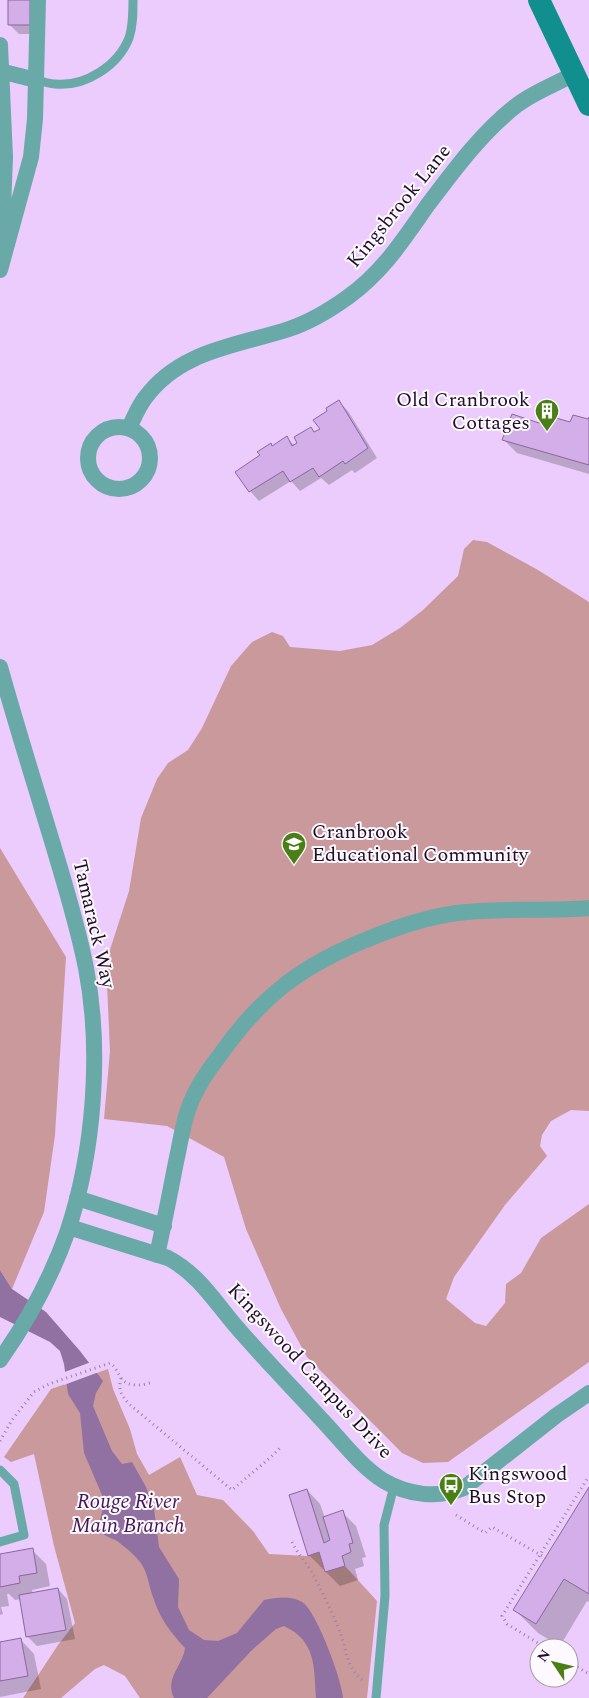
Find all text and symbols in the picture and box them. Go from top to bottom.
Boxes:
street label: Kingsbrook Lane [340,138,458,274]
place label: Old Cranbrook Cottages [396,385,530,438]
building icon: Old Cranbrook Cottages [534,398,560,432]
place label: Cranbrook Educational Community [312,817,530,870]
school or university icon: Cranbrook Educational Community [281,831,307,865]
street label: Tamarack Way [65,857,124,993]
street label: Kingswood Campus Drive [220,1276,400,1466]
place label: Kingswood Bus Stop [468,1459,567,1512]
bus stop icon: Kingswood Bus Stop [438,1472,464,1506]
water label: Rouge River Main Branch [71,1486,185,1542]
north arrow [529,1638,579,1688]
text: N [532,1645,556,1667]

